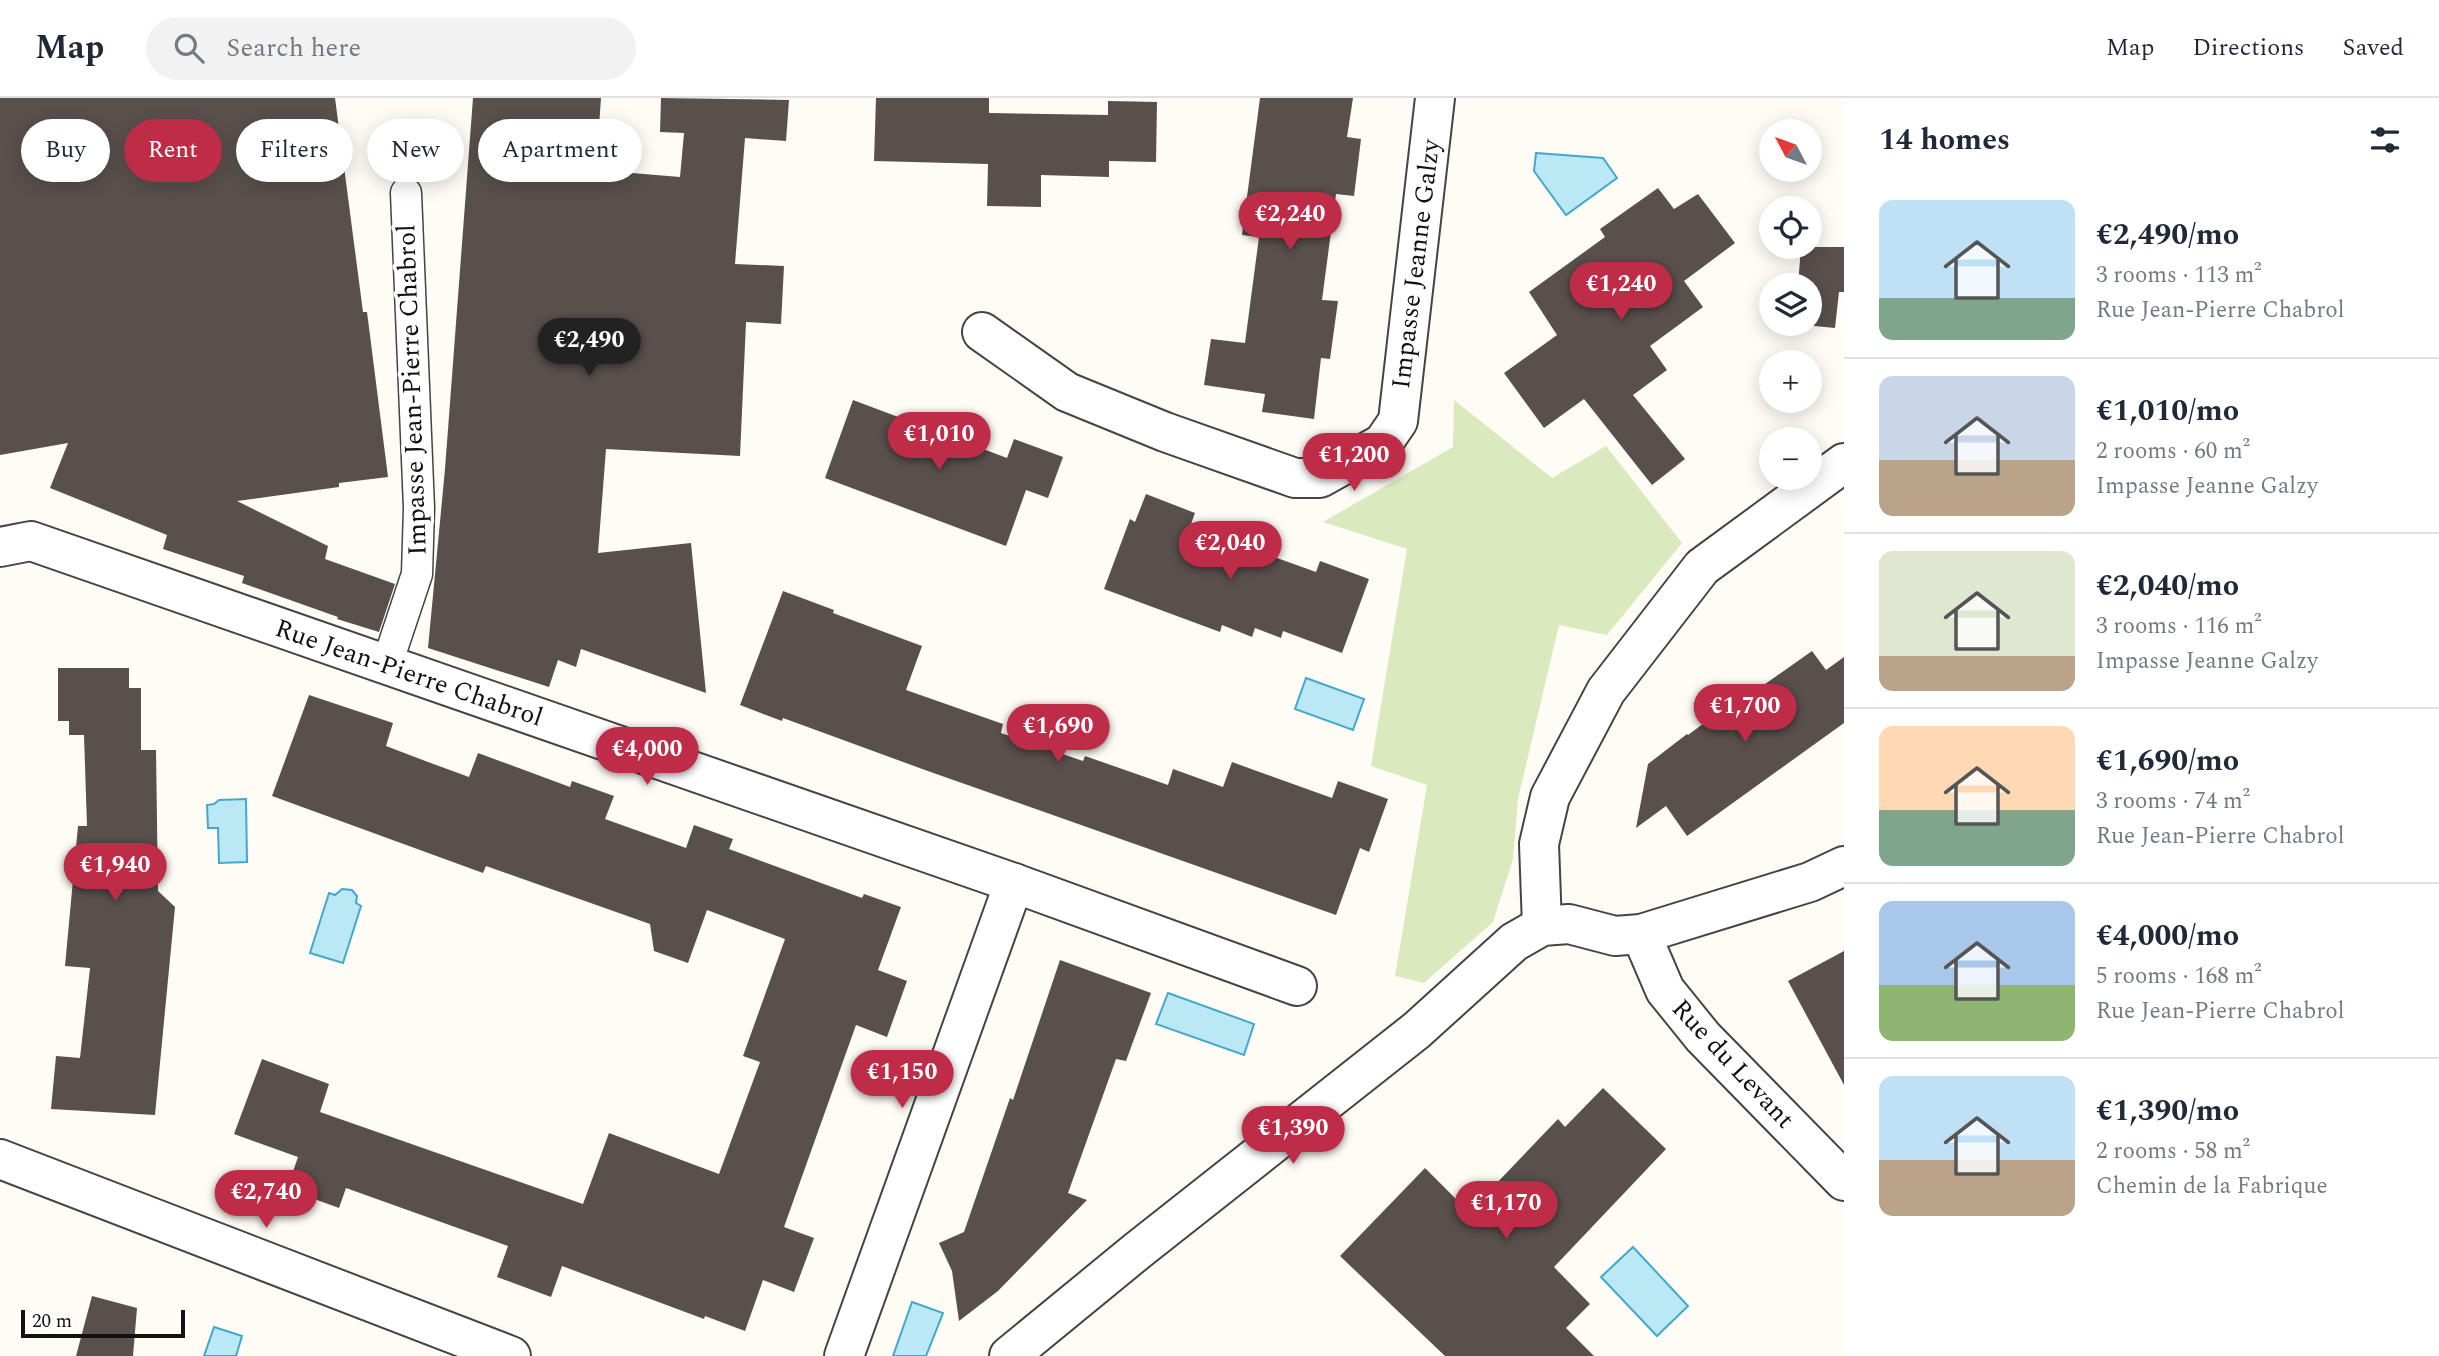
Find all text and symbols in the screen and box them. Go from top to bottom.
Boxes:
search box [146,17,636,80]
text: Map [35,23,104,73]
text: Search here [226,28,361,68]
icon: search [170,29,208,67]
text: Map [2106,30,2154,66]
text: Directions [2192,30,2304,66]
text: Saved [2342,30,2404,66]
text: 14 homes [1879,117,2010,163]
chip: Buy [21,119,110,182]
chip: Rent [124,119,222,182]
chip: Filters [236,119,353,182]
chip: New [367,119,464,182]
chip: Apartment [478,119,642,182]
north arrow [1759,119,1822,182]
map controls [1759,119,1822,490]
icon: filters [2366,121,2404,159]
street label: Impasse Jeanne Galzy [1381,136,1451,391]
pin: €2,240 [1233,192,1347,252]
button: locate [1759,196,1822,259]
text: €2,240 [1255,197,1325,232]
text: €2,490/mo [2096,212,2239,258]
street label: Impasse Jean-Pierre Chabrol [386,224,438,556]
icon: home [1935,228,2019,312]
text: 3 rooms · 113 m² [2096,258,2262,293]
pin: €1,240 [1564,262,1678,322]
text: €1,240 [1586,267,1656,302]
button: layers [1759,273,1822,336]
text: Rue Jean-Pierre Chabrol [2096,293,2344,328]
pin: €2,490 [532,318,646,378]
text: €2,490 [554,323,624,358]
button: + [1759,350,1822,413]
text: €1,010/mo [2096,388,2239,434]
icon: home [1935,404,2019,488]
pin: €1,010 [882,412,996,472]
text: €1,010 [904,417,974,452]
button: − [1759,427,1822,490]
pin: €1,200 [1297,434,1411,493]
text: 2 rooms · 60 m² [2096,434,2250,469]
text: €1,200 [1319,438,1389,473]
text: Impasse Jeanne Galzy [2096,469,2318,504]
pin: €2,040 [1173,522,1287,581]
text: €2,040 [1195,526,1265,561]
text: €2,040/mo [2096,563,2239,609]
icon: home [1935,579,2019,663]
street label: Rue Jean-Pierre Chabrol [270,608,548,738]
text: 3 rooms · 116 m² [2096,609,2262,644]
text: Impasse Jeanne Galzy [2096,644,2318,679]
pin: €1,700 [1688,684,1802,744]
text: €1,700 [1710,689,1780,724]
pin: €1,690 [1001,704,1115,764]
text: €1,690 [1023,709,1093,744]
pin: €4,000 [590,728,704,787]
text: €4,000 [612,732,682,767]
text: €1,690/mo [2096,738,2239,784]
icon: home [1935,754,2019,838]
text: 3 rooms · 74 m² [2096,784,2250,819]
text: Rue Jean-Pierre Chabrol [2096,819,2344,854]
pin: €1,940 [58,844,172,903]
text: €1,940 [80,848,150,883]
text: €4,000/mo [2096,913,2239,959]
icon: home [1935,929,2019,1013]
text: 5 rooms · 168 m² [2096,959,2262,994]
street label: Rue du Levant [1662,990,1804,1138]
text: Rue Jean-Pierre Chabrol [2096,994,2344,1029]
pin: €1,150 [845,1051,959,1110]
text: €1,150 [867,1055,937,1090]
text: €1,390/mo [2096,1088,2239,1134]
icon: home [1935,1104,2019,1188]
pin: €1,390 [1236,1107,1350,1166]
text: €1,390 [1258,1111,1328,1146]
text: 2 rooms · 58 m² [2096,1134,2250,1169]
text: Chemin de la Fabrique [2096,1169,2328,1204]
pin: €2,740 [209,1170,323,1230]
text: €2,740 [231,1175,301,1210]
pin: €1,170 [1449,1182,1563,1241]
text: €1,170 [1471,1186,1541,1221]
scale bar [21,1307,186,1339]
text: 20 m [32,1307,72,1336]

